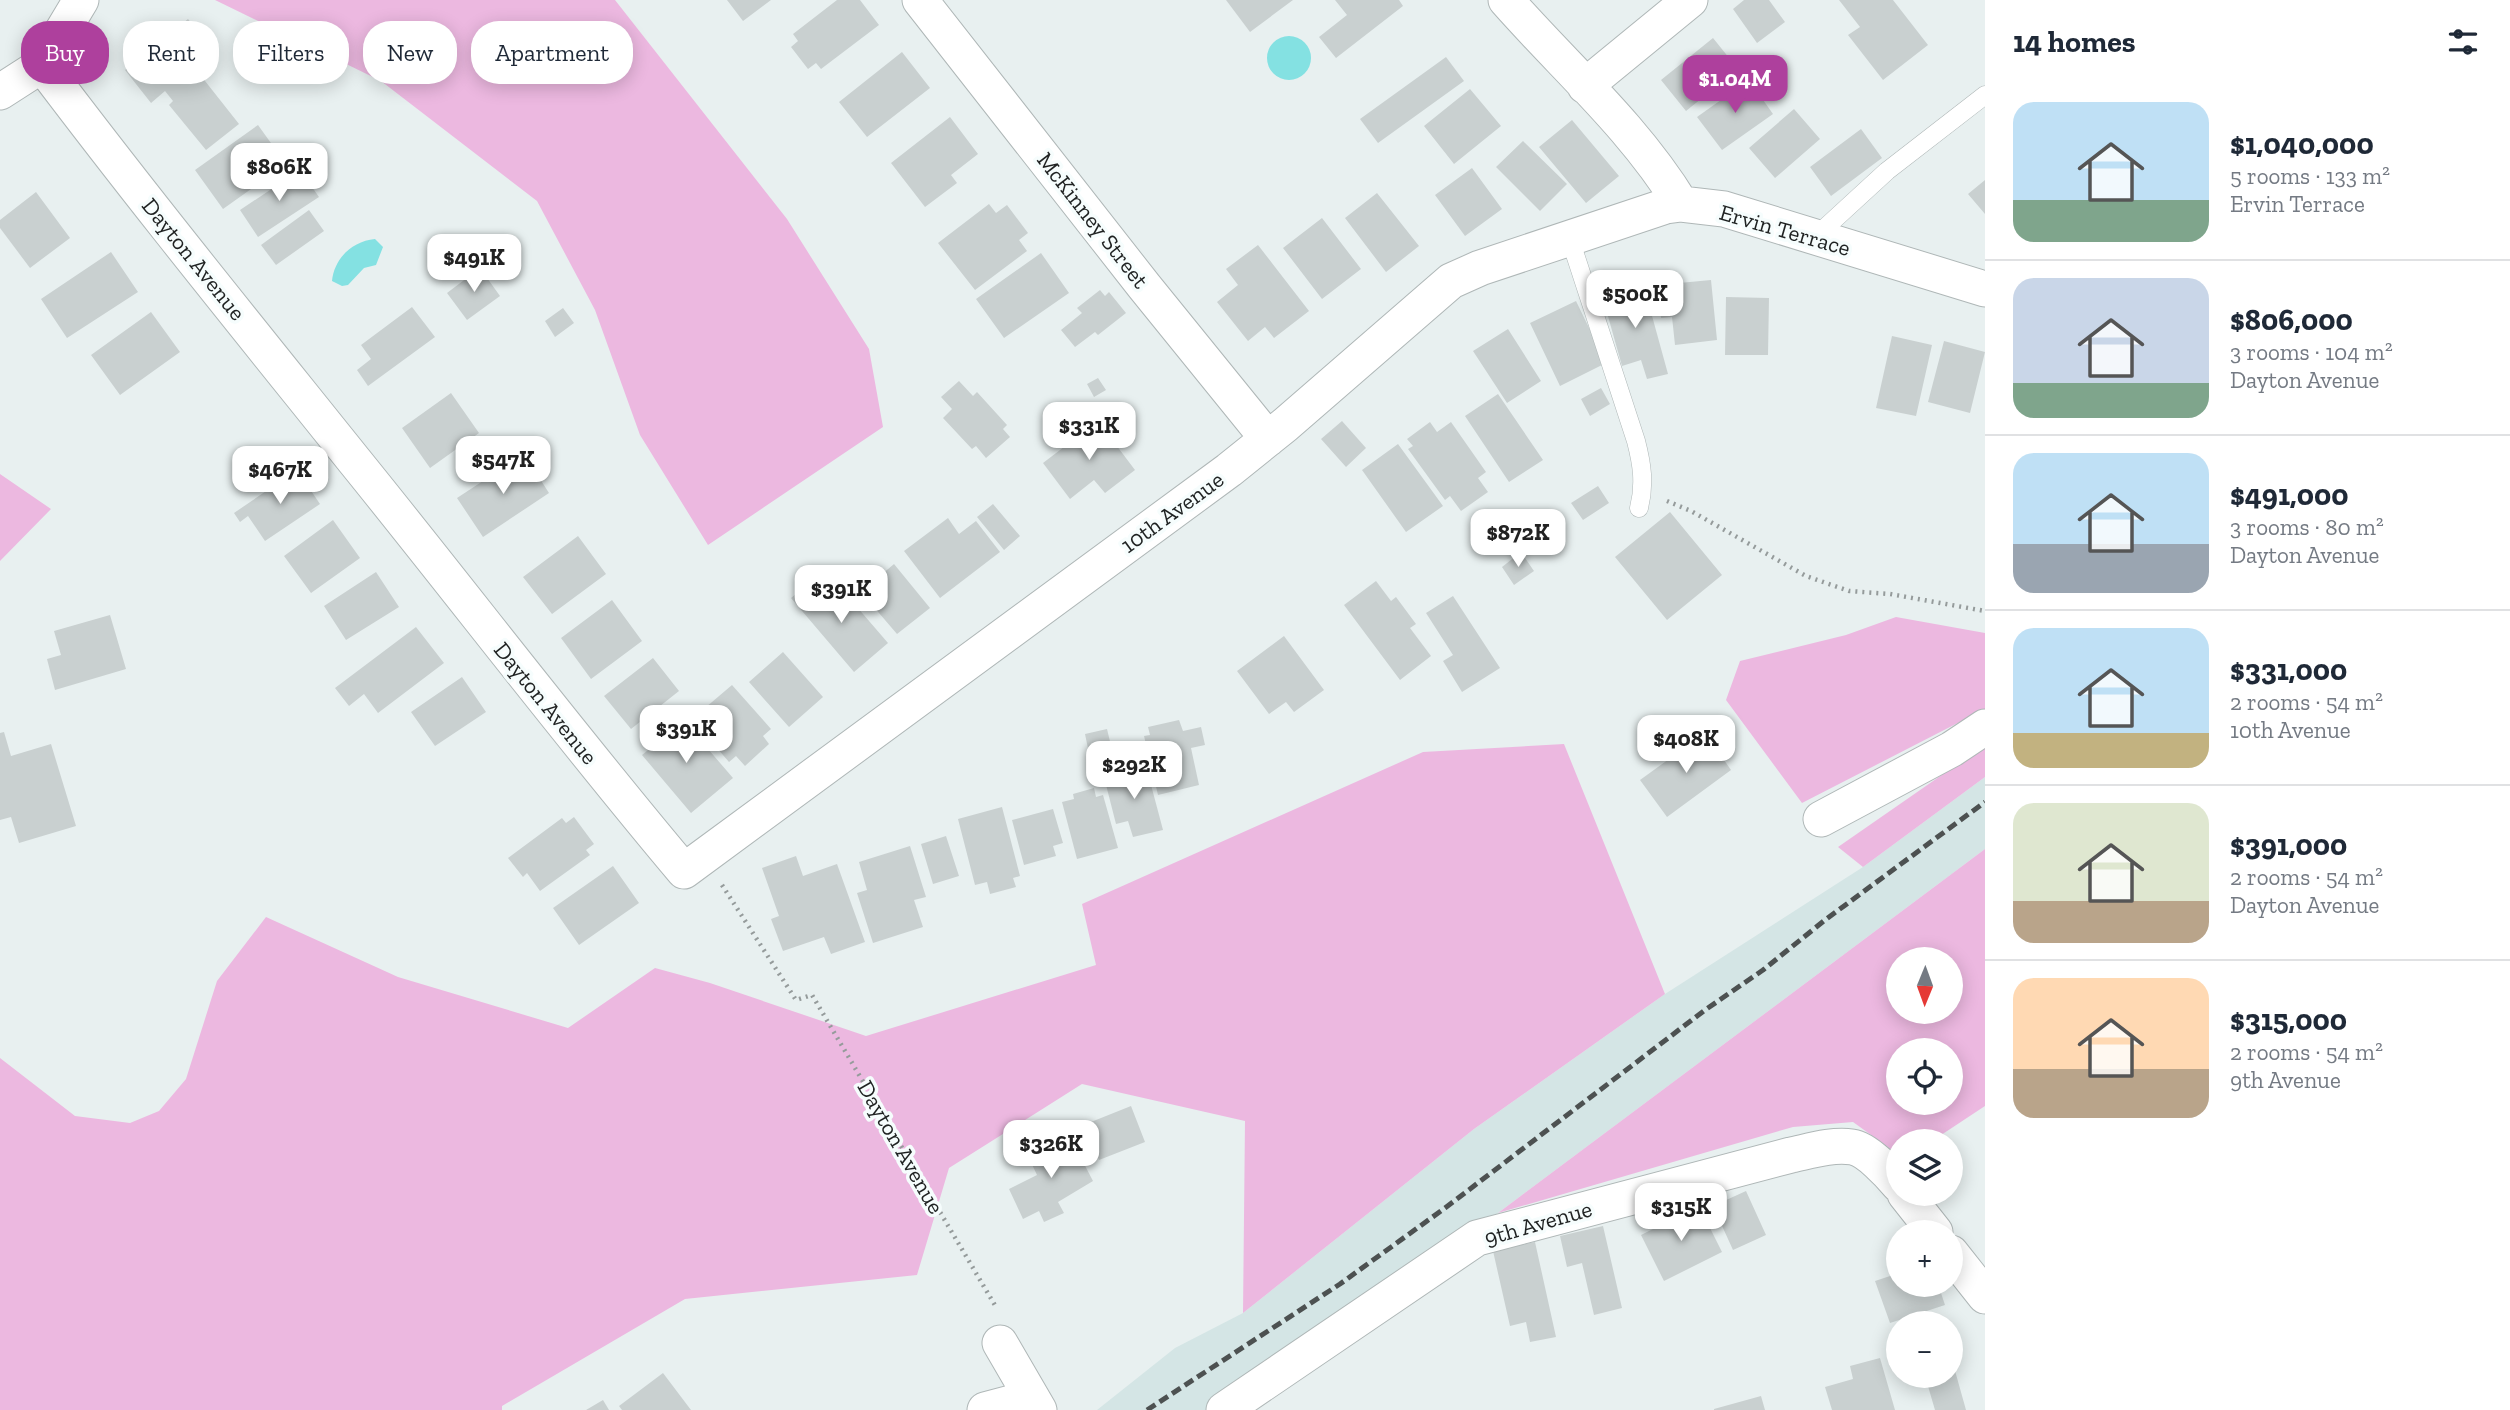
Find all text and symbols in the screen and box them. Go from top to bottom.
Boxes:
chip: Buy [21,21,109,84]
chip: Rent [123,21,219,84]
chip: Filters [233,21,349,84]
chip: New [363,21,457,84]
chip: Apartment [471,21,633,84]
icon: filters [2444,23,2482,61]
text: 14 homes [2013,24,2136,60]
pin: $1.04M [1678,55,1792,115]
text: $1.04M [1699,64,1771,92]
text: $1,040,000 [2230,126,2374,162]
icon: home [2069,130,2153,214]
pin: $806K [230,144,328,203]
street label: McKinney Street [1031,146,1155,294]
text: $806K [247,152,311,180]
text: 5 rooms · 133 m² [2230,162,2390,190]
text: Ervin Terrace [2230,190,2365,218]
street label: Dayton Avenue [136,192,252,326]
street label: Ervin Terrace [1716,198,1854,262]
pin: $491K [425,234,523,294]
text: $491K [443,243,505,271]
pin: $500K [1586,270,1684,330]
text: $500K [1602,279,1668,307]
text: $806,000 [2230,302,2353,338]
icon: home [2069,306,2153,390]
text: 3 rooms · 104 m² [2230,338,2393,366]
text: Dayton Avenue [2230,366,2379,394]
pin: $331K [1040,402,1138,462]
text: $331K [1059,411,1119,439]
pin: $547K [454,436,552,496]
text: $547K [472,445,534,473]
pin: $467K [231,447,329,506]
text: $467K [248,455,312,483]
street label: 10th Avenue [1115,465,1229,559]
text: $491,000 [2230,477,2349,513]
icon: home [2069,481,2153,565]
pin: $872K [1469,510,1567,569]
text: 3 rooms · 80 m² [2230,513,2384,541]
text: $872K [1487,518,1549,546]
text: Dayton Avenue [2230,541,2379,569]
pin: $391K [792,566,890,625]
text: $391K [811,574,871,602]
street label: Dayton Avenue [488,636,604,770]
text: $331,000 [2230,652,2347,688]
icon: home [2069,656,2153,740]
text: 2 rooms · 54 m² [2230,688,2383,716]
pin: $391K [637,706,735,765]
text: $391K [656,714,716,742]
pin: $408K [1637,716,1735,775]
text: 10th Avenue [2230,716,2351,744]
text: $408K [1653,724,1719,752]
pin: $292K [1085,742,1183,801]
text: $292K [1102,750,1166,778]
text: $391,000 [2230,827,2347,863]
icon: home [2069,831,2153,915]
text: 2 rooms · 54 m² [2230,863,2383,891]
text: Dayton Avenue [2230,891,2379,919]
north arrow [1886,947,1964,1024]
map controls [1886,947,1963,1388]
text: $315,000 [2230,1002,2347,1038]
icon: home [2069,1006,2153,1090]
button: locate [1886,1038,1963,1115]
text: 2 rooms · 54 m² [2230,1038,2383,1066]
text: 9th Avenue [2230,1066,2341,1094]
street label: Dayton Avenue [852,1075,950,1219]
pin: $326K [1002,1120,1100,1180]
text: $326K [1019,1129,1083,1157]
button: layers [1886,1129,1963,1206]
pin: $315K [1632,1184,1730,1243]
text: $315K [1651,1192,1711,1220]
street label: 9th Avenue [1481,1194,1595,1252]
button: + [1886,1220,1963,1297]
button: − [1886,1311,1963,1388]

